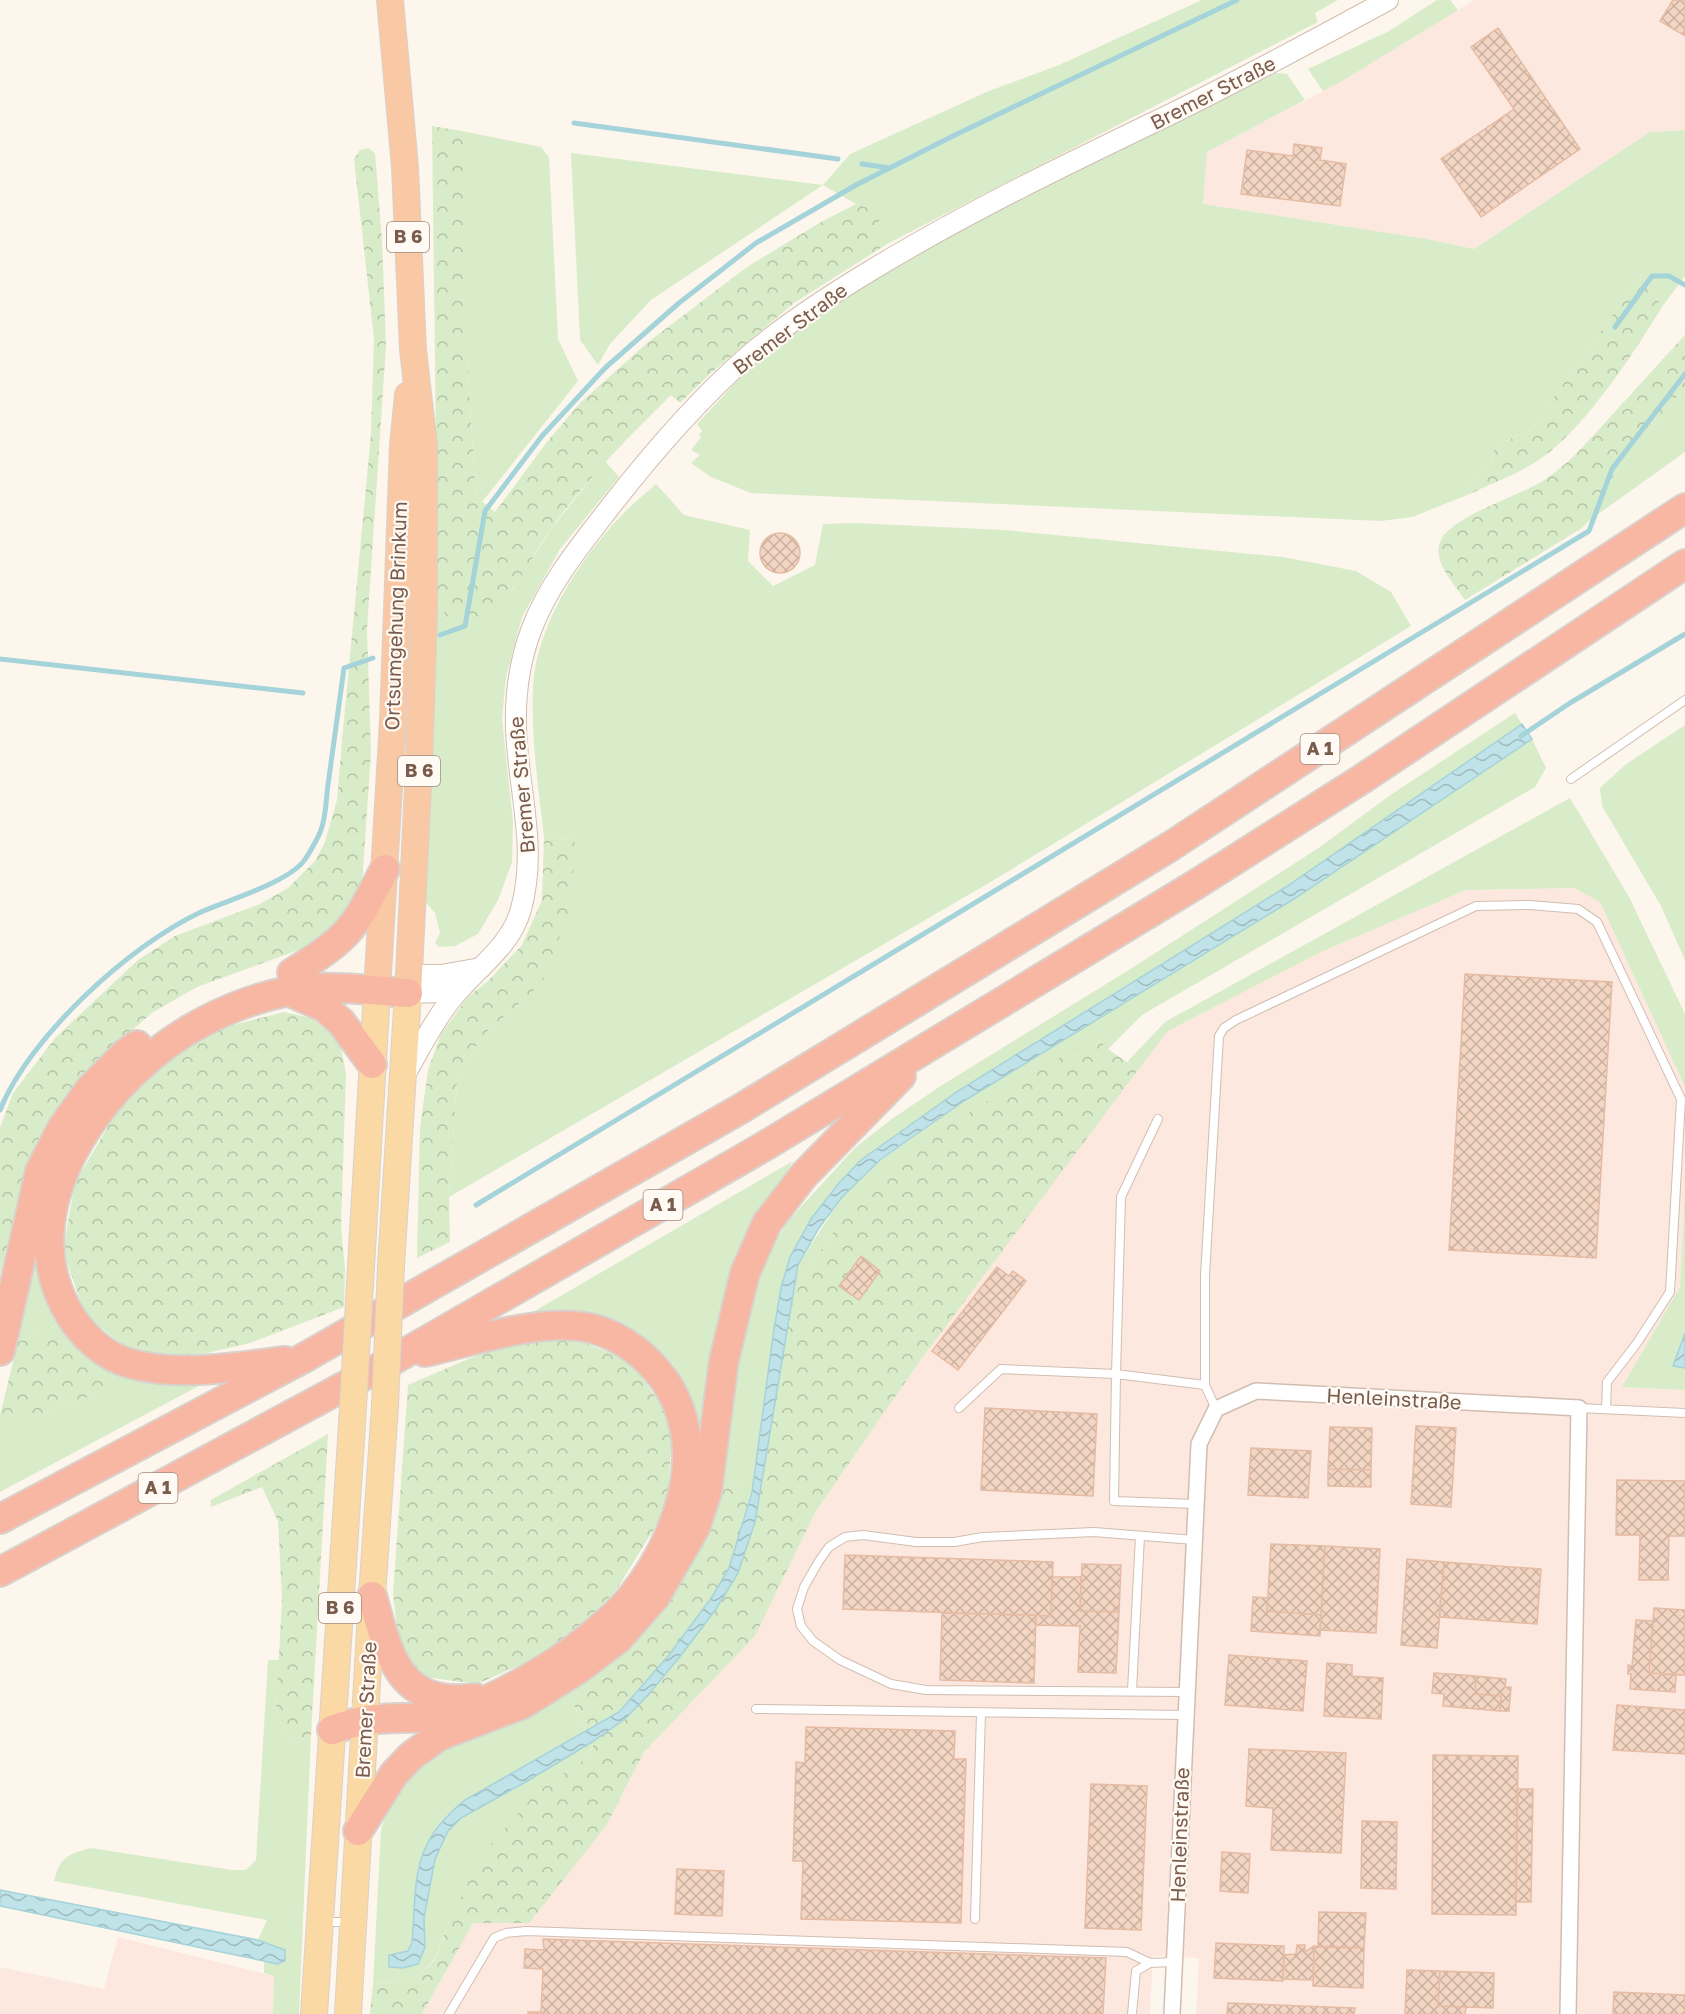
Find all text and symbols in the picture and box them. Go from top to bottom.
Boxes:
street label: Bremer Straße [1146,50,1279,134]
road number: B 6 [387,222,429,252]
street label: Bremer Straße [727,277,851,379]
street label: Ortsumgehung Brinkum [379,501,411,731]
street label: Bremer Straße [503,716,539,854]
road number: A 1 [1300,734,1340,764]
road number: B 6 [398,756,440,786]
road number: A 1 [644,1190,682,1220]
street label: Henleinstraße [1326,1382,1462,1414]
road number: A 1 [138,1473,178,1503]
road number: B 6 [319,1593,361,1623]
street label: Bremer Straße [349,1641,381,1779]
street label: Henleinstraße [1165,1767,1193,1903]

